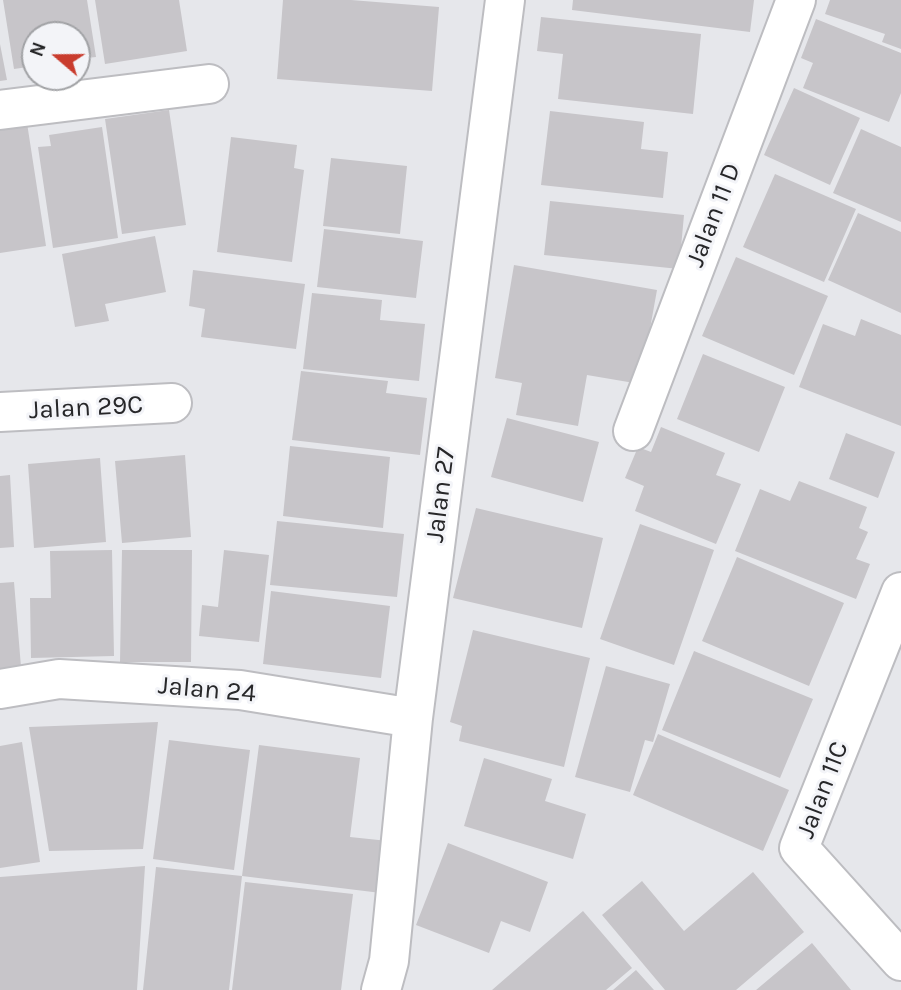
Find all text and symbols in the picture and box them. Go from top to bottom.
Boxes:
north arrow [21,21,91,91]
text: N [25,39,51,60]
street label: Jalan 11 D [680,159,748,271]
street label: Jalan 29C [28,389,144,427]
street label: Jalan 27 [420,446,462,544]
street label: Jalan 24 [157,670,257,710]
street label: Jalan 11C [790,737,856,843]

